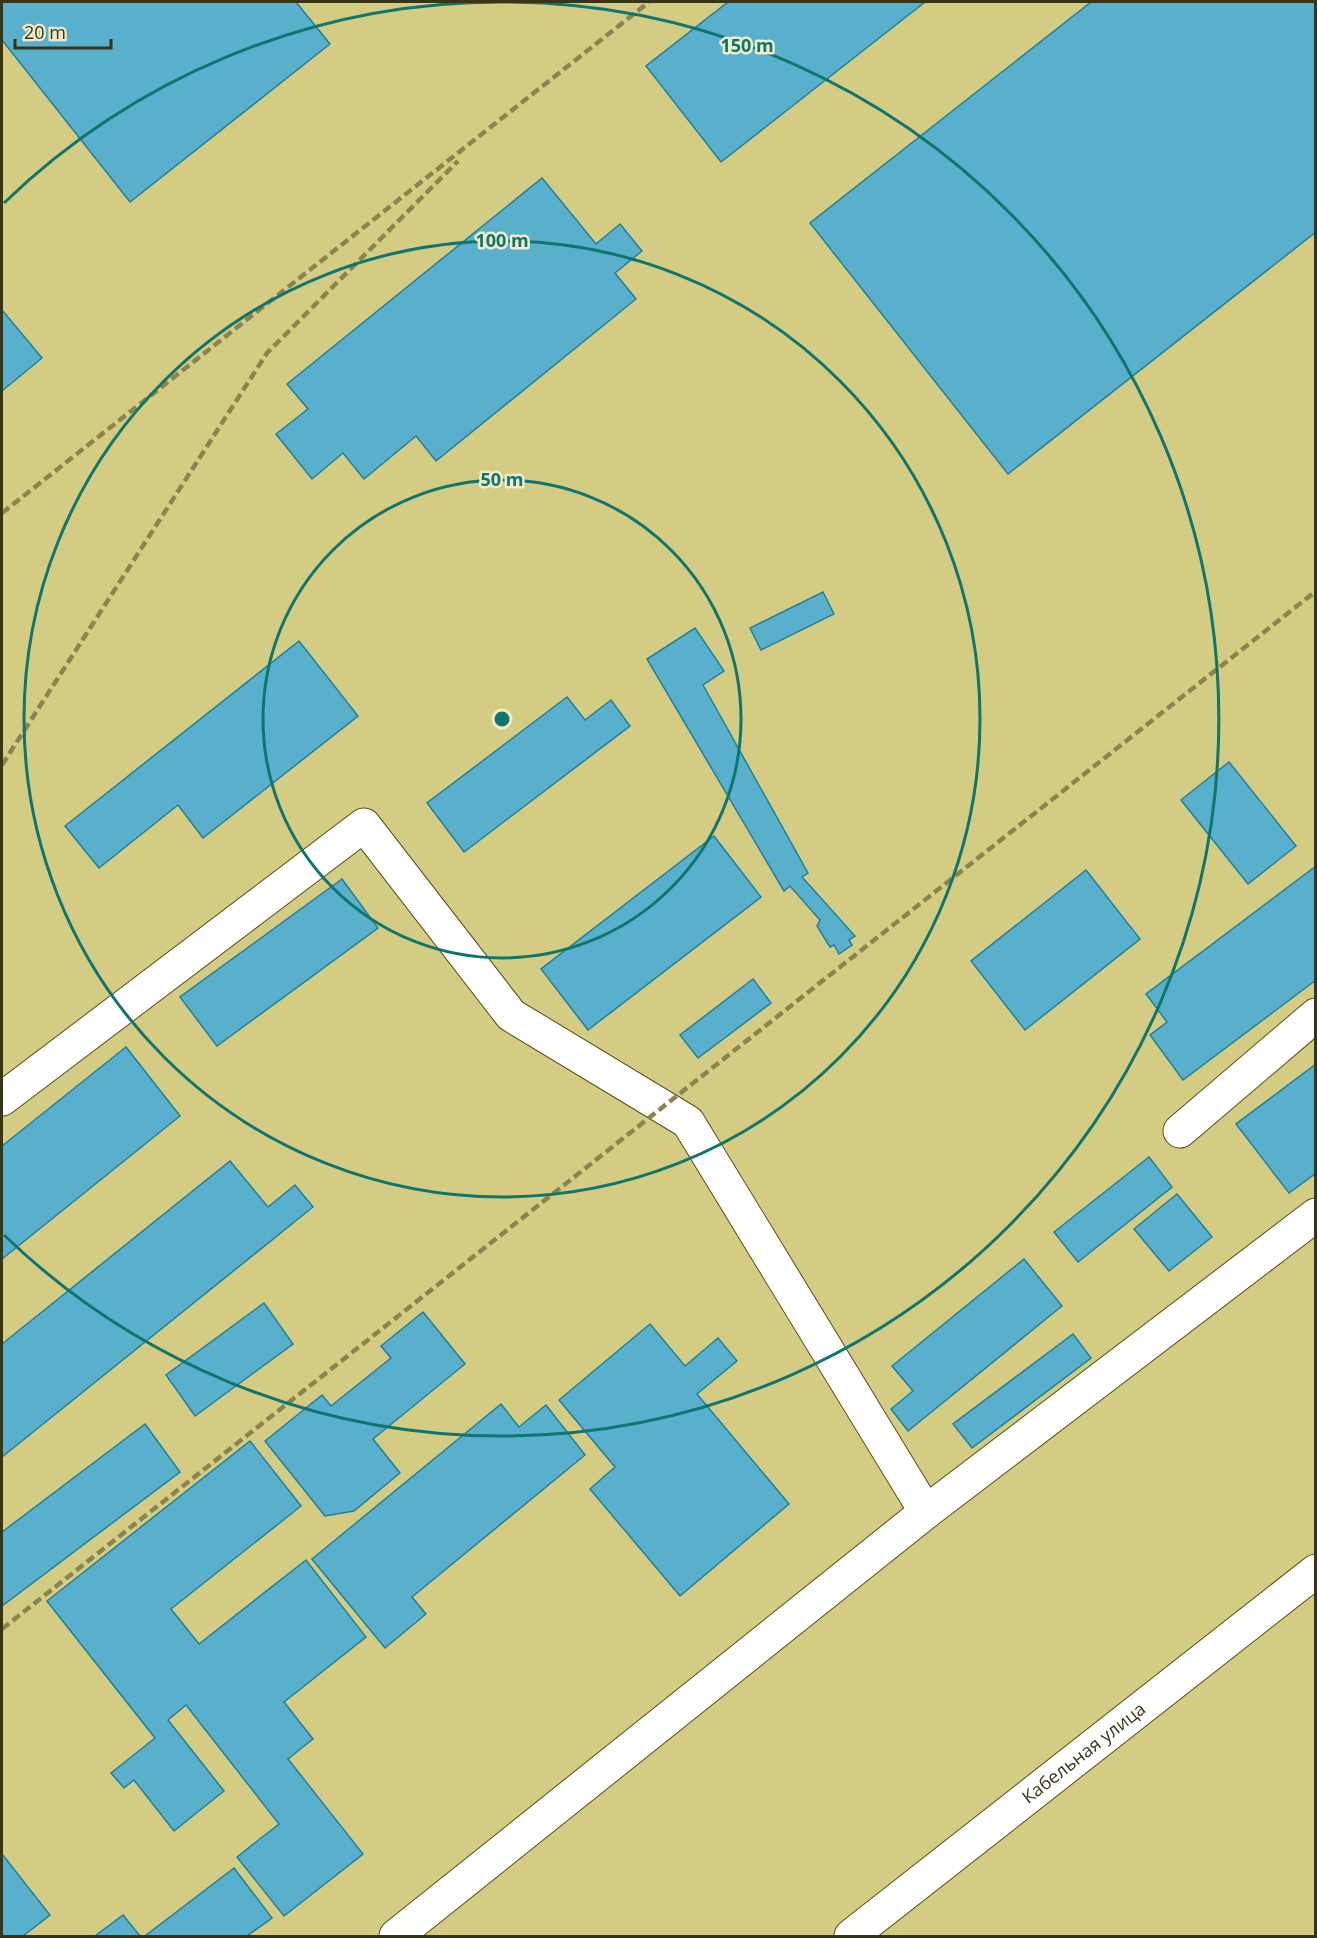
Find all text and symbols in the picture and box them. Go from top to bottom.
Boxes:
scale bar [15,12,111,50]
text: 20 m [24,20,66,44]
text: 150 m [720,33,774,57]
text: 100 m [475,228,529,252]
text: 50 m [481,467,523,491]
centre of rings [492,709,512,729]
street label: Кабельная улица [1016,1696,1150,1808]

